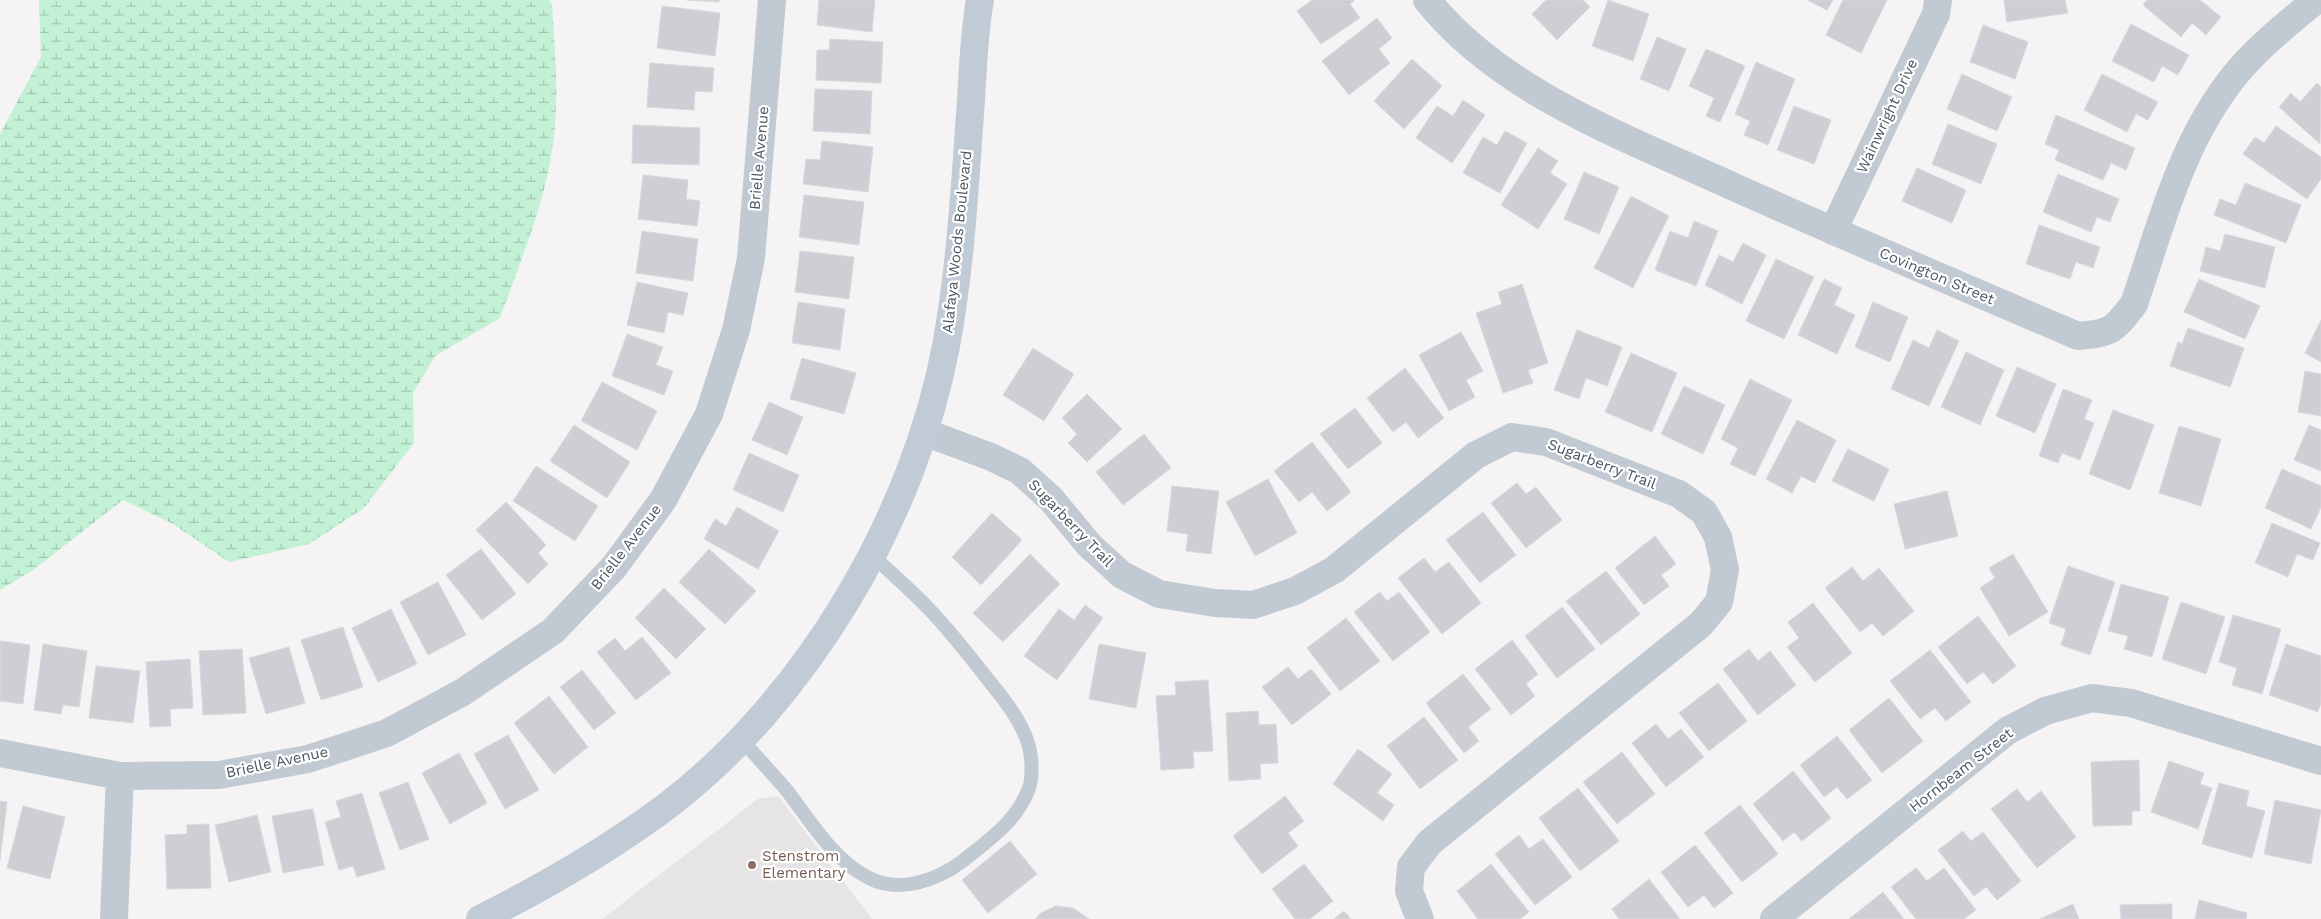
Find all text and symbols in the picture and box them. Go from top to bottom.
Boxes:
street label: Wainwright Drive [1853,56,1921,176]
street label: Brielle Avenue [746,105,772,211]
street label: Alafaya Woods Boulevard [938,150,976,334]
street label: Covington Street [1877,244,1998,309]
street label: Sugarberry Trail [1545,435,1659,493]
street label: Sugarberry Trail [1025,475,1118,571]
street label: Brielle Avenue [587,500,665,594]
street label: Hornbeam Street [1906,724,2017,816]
street label: Brielle Avenue [224,742,330,782]
place label: Stenstrom Elementary [762,847,846,882]
marker: Stenstrom Elementary [746,859,758,871]

